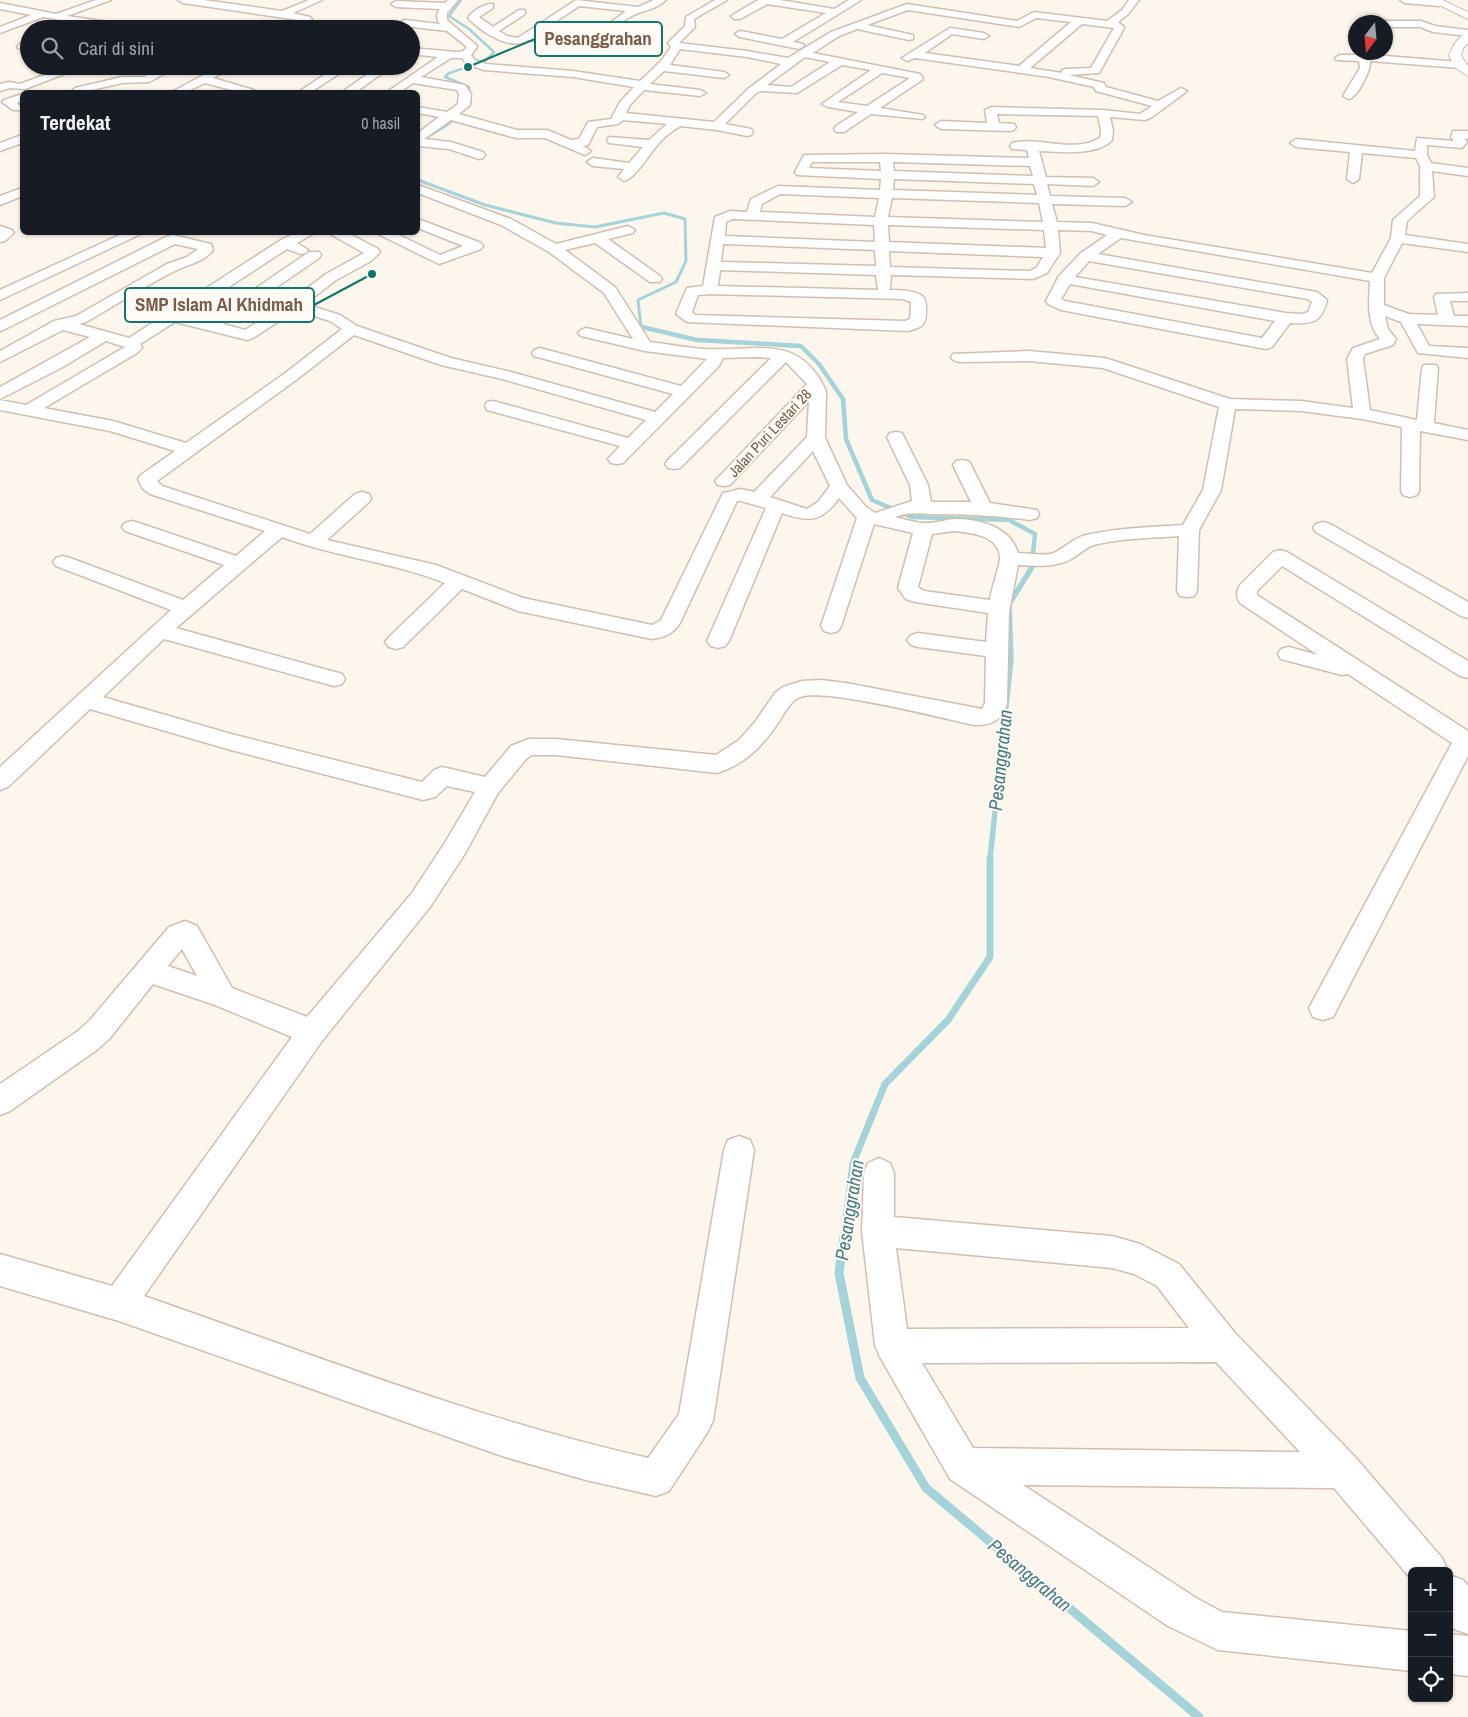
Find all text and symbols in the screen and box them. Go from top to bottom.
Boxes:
north arrow [1348,15,1393,60]
search box [20,20,420,75]
callout: Pesanggrahan [535,22,662,56]
text: Pesanggrahan [544,25,652,51]
icon: search [38,34,66,62]
text: Cari di sini [78,35,154,61]
text: Terdekat [40,108,111,137]
text: 0 hasil [361,112,400,134]
callout: SMP Islam Al Khidmah [125,288,314,322]
text: SMP Islam Al Khidmah [135,291,303,317]
street label: Jalan Puri Lestari 28 [723,384,816,481]
water label: Pesanggrahan [982,708,1018,812]
water label: Pesanggrahan [828,1158,870,1262]
water label: Pesanggrahan [983,1532,1077,1618]
map controls [1408,1567,1453,1702]
button: + [1408,1567,1453,1612]
button: − [1408,1612,1453,1657]
button: locate [1408,1657,1453,1702]

